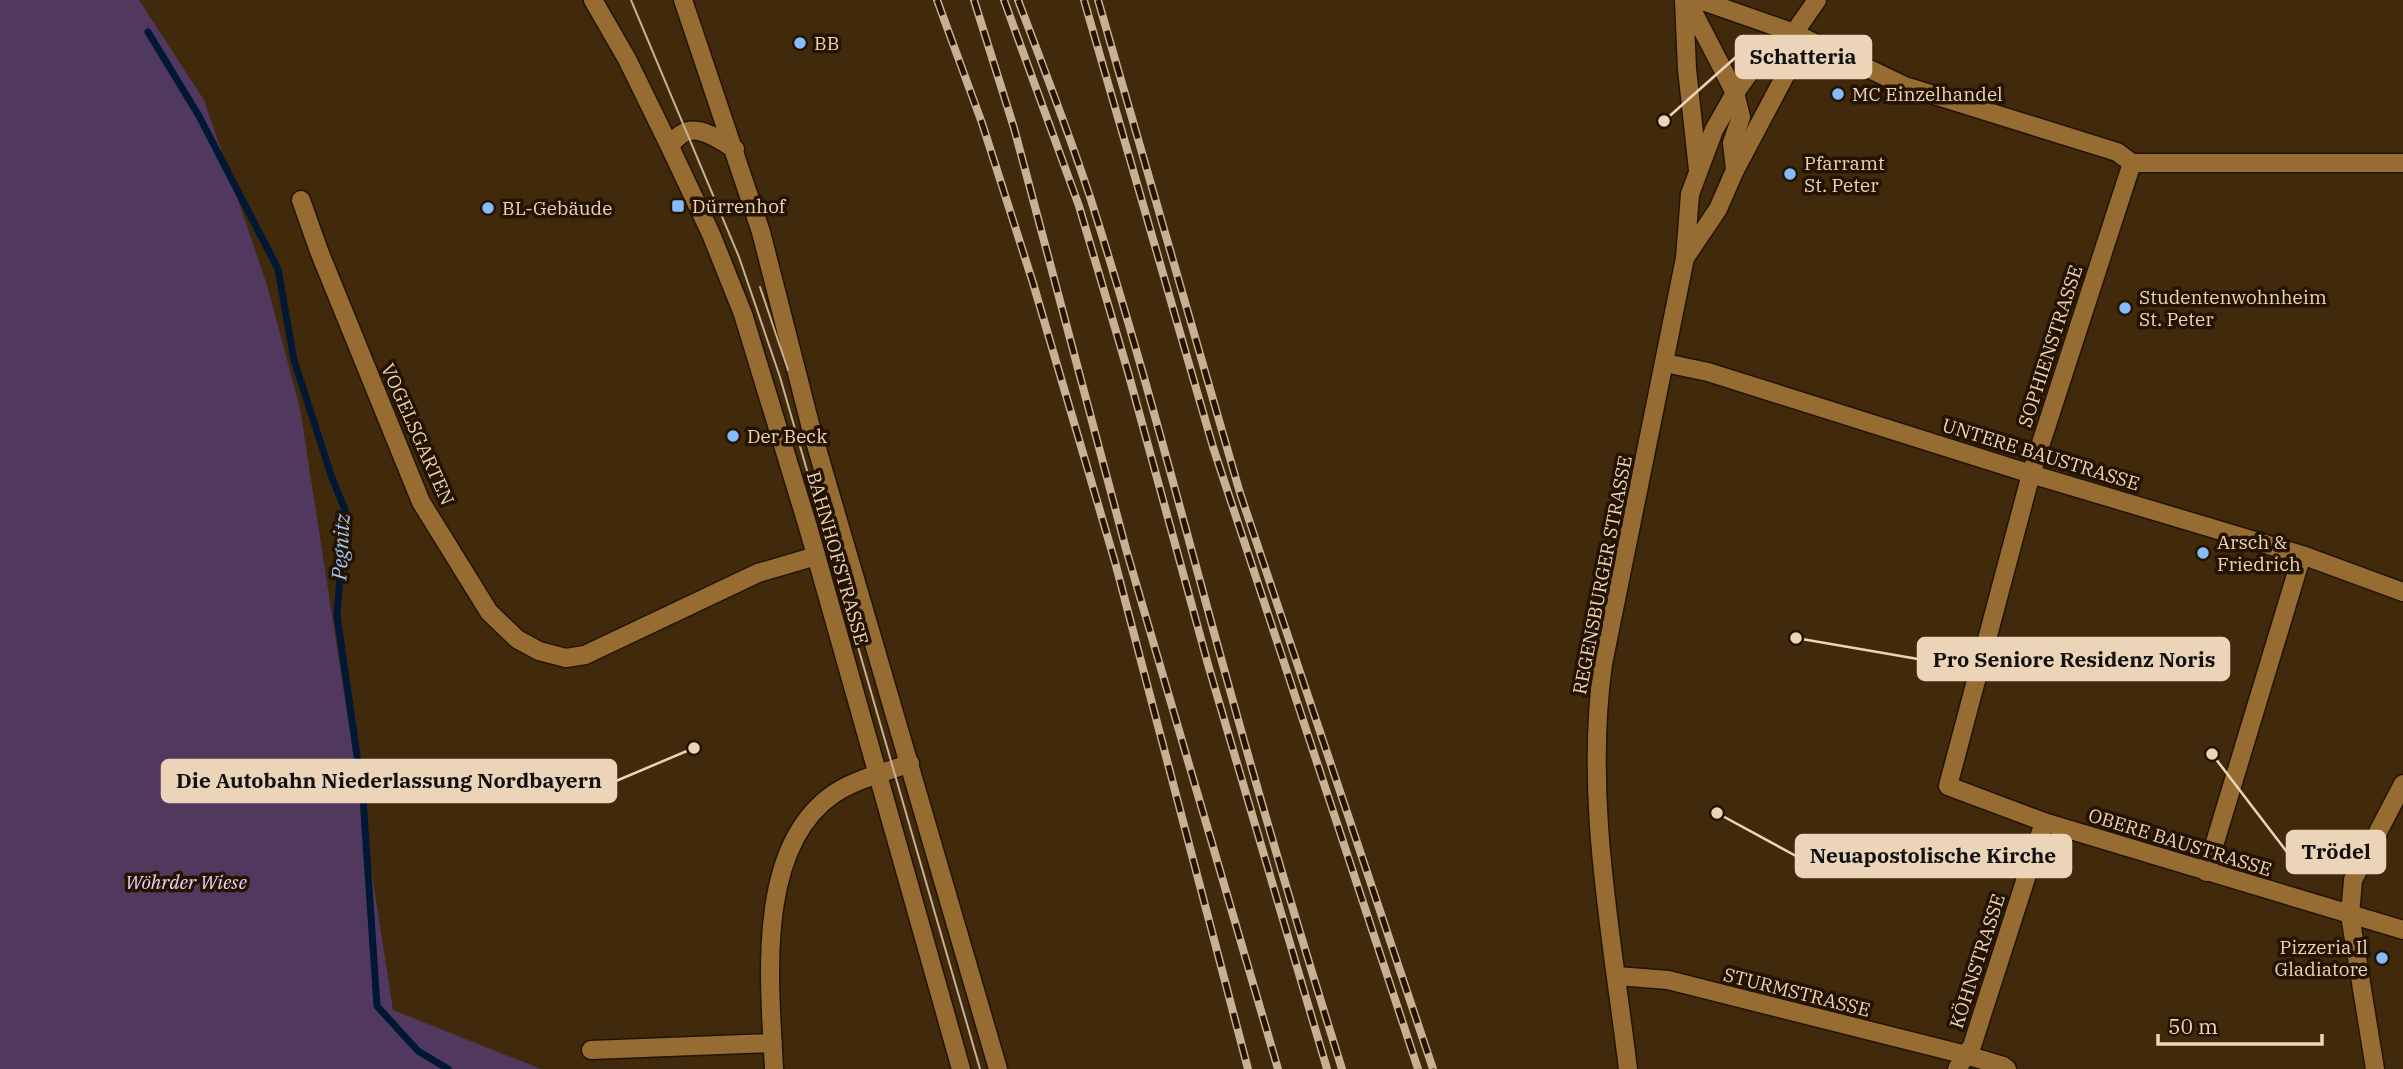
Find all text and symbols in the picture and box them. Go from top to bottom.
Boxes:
place label: BB [814,31,839,55]
marker: BB [792,35,808,51]
callout: Schatteria [1736,36,1871,78]
text: Schatteria [1749,42,1857,70]
place label: MC Einzelhandel [1852,82,2003,106]
marker: MC Einzelhandel [1830,86,1846,102]
place label: Pfarramt St. Peter [1804,151,1885,197]
marker: Pfarramt St. Peter [1782,166,1798,182]
place label: Dürrenhof [692,194,787,218]
place label: BL-Gebäude [502,196,612,220]
marker: Dürrenhof [670,198,686,214]
marker: BL-Gebäude [480,200,496,216]
street label: SOPHIENSTRASSE [2012,262,2088,430]
place label: Studentenwohnheim St. Peter [2139,285,2327,331]
marker: Studentenwohnheim St. Peter [2117,300,2133,316]
street label: VOGELSGARTEN [376,359,460,509]
street label: UNTERE BAUSTRASSE [1939,413,2143,495]
place label: Der Beck [747,424,827,448]
marker: Der Beck [725,428,741,444]
street label: REGENSBURGER STRASSE [1567,454,1637,696]
street label: BAHNHOFSTRASSE [802,469,874,647]
water label: Pegnitz [324,513,356,582]
place label: Arsch & Friedrich [2217,530,2301,576]
marker: Arsch & Friedrich [2195,545,2211,561]
callout: Pro Seniore Residenz Noris [1918,638,2229,680]
text: Pro Seniore Residenz Noris [1933,645,2215,673]
callout: Die Autobahn Niederlassung Nordbayern [162,760,616,802]
text: Die Autobahn Niederlassung Nordbayern [176,766,602,794]
street label: OBERE BAUSTRASSE [2085,803,2275,881]
callout: Trödel [2287,831,2385,873]
callout: Neuapostolische Kirche [1796,835,2071,877]
text: Trödel [2301,837,2371,865]
text: Neuapostolische Kirche [1810,841,2056,869]
park label: Wöhrder Wiese [125,870,247,894]
street label: KÖHNSTRASSE [1944,891,2010,1031]
place label: Pizzeria Il Gladiatore [2274,935,2368,981]
marker: Pizzeria Il Gladiatore [2374,950,2390,966]
street label: STURMSTRASSE [1721,962,1873,1022]
scale bar [2158,1002,2322,1046]
text: 50 m [2168,1012,2218,1040]

